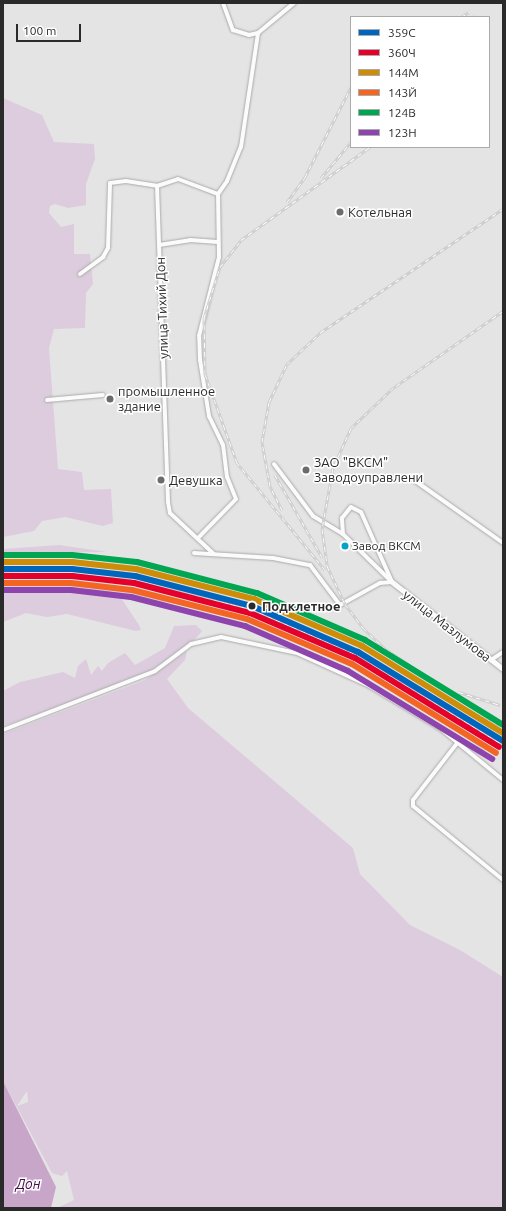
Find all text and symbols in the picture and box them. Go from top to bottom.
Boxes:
scale bar [18,16,83,42]
legend [350,16,490,148]
text: 100 m [23,24,56,37]
text: 359С [388,26,416,39]
text: 360Ч [388,46,416,59]
text: 144М [388,66,419,79]
text: 143Й [388,86,417,99]
text: 124В [388,106,416,119]
text: 123Н [388,126,417,139]
place label: Котельная [348,204,412,220]
marker: Котельная [335,207,345,217]
street label: улица Тихий Дон [152,257,172,359]
place label: промышленное здание [118,384,215,415]
marker: промышленное здание [105,394,115,404]
place label: ЗАО "ВКСМ" Заводоуправлени [314,455,423,486]
marker: ЗАО "ВКСМ" Заводоуправлени [301,465,311,475]
place label: Девушка [169,472,223,488]
marker: Девушка [156,475,166,485]
place label: Завод ВКСМ [352,539,421,553]
marker: Завод ВКСМ [340,541,350,551]
street label: улица Мазлумова [400,587,494,665]
place label: Подклетное [262,598,340,614]
marker: Подклетное [245,599,259,613]
water label: Дон [16,1176,40,1192]

